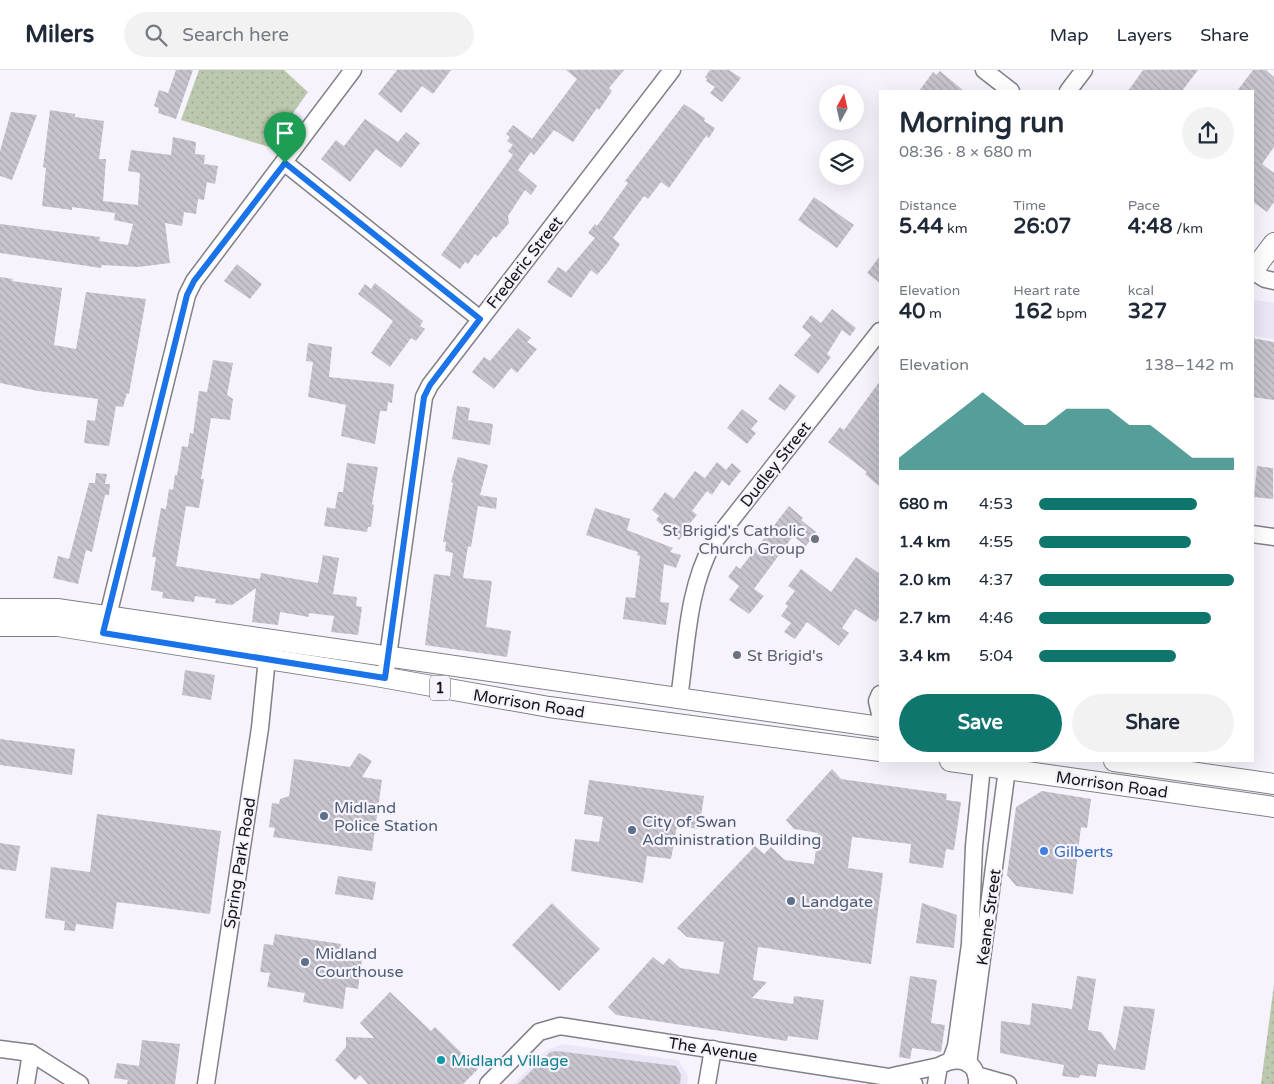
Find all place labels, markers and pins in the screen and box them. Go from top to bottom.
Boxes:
pin [264,112,306,163]
place label: St Brigid's Catholic Church Group [663,521,805,559]
marker: St Brigid's Catholic Church Group [809,533,821,545]
place label: St Brigid's [747,646,823,666]
marker: St Brigid's [731,649,743,661]
place label: Midland Police Station [334,798,438,836]
marker: Midland Police Station [318,810,330,822]
place label: City of Swan Administration Building [642,812,821,850]
marker: City of Swan Administration Building [626,824,638,836]
place label: Gilberts [1054,842,1113,862]
marker: Gilberts [1038,845,1050,857]
place label: Landgate [801,892,873,912]
marker: Landgate [785,895,797,907]
place label: Midland Courthouse [315,944,404,982]
marker: Midland Courthouse [299,956,311,968]
place label: Midland Village [451,1051,568,1071]
marker: Midland Village [435,1054,447,1066]

